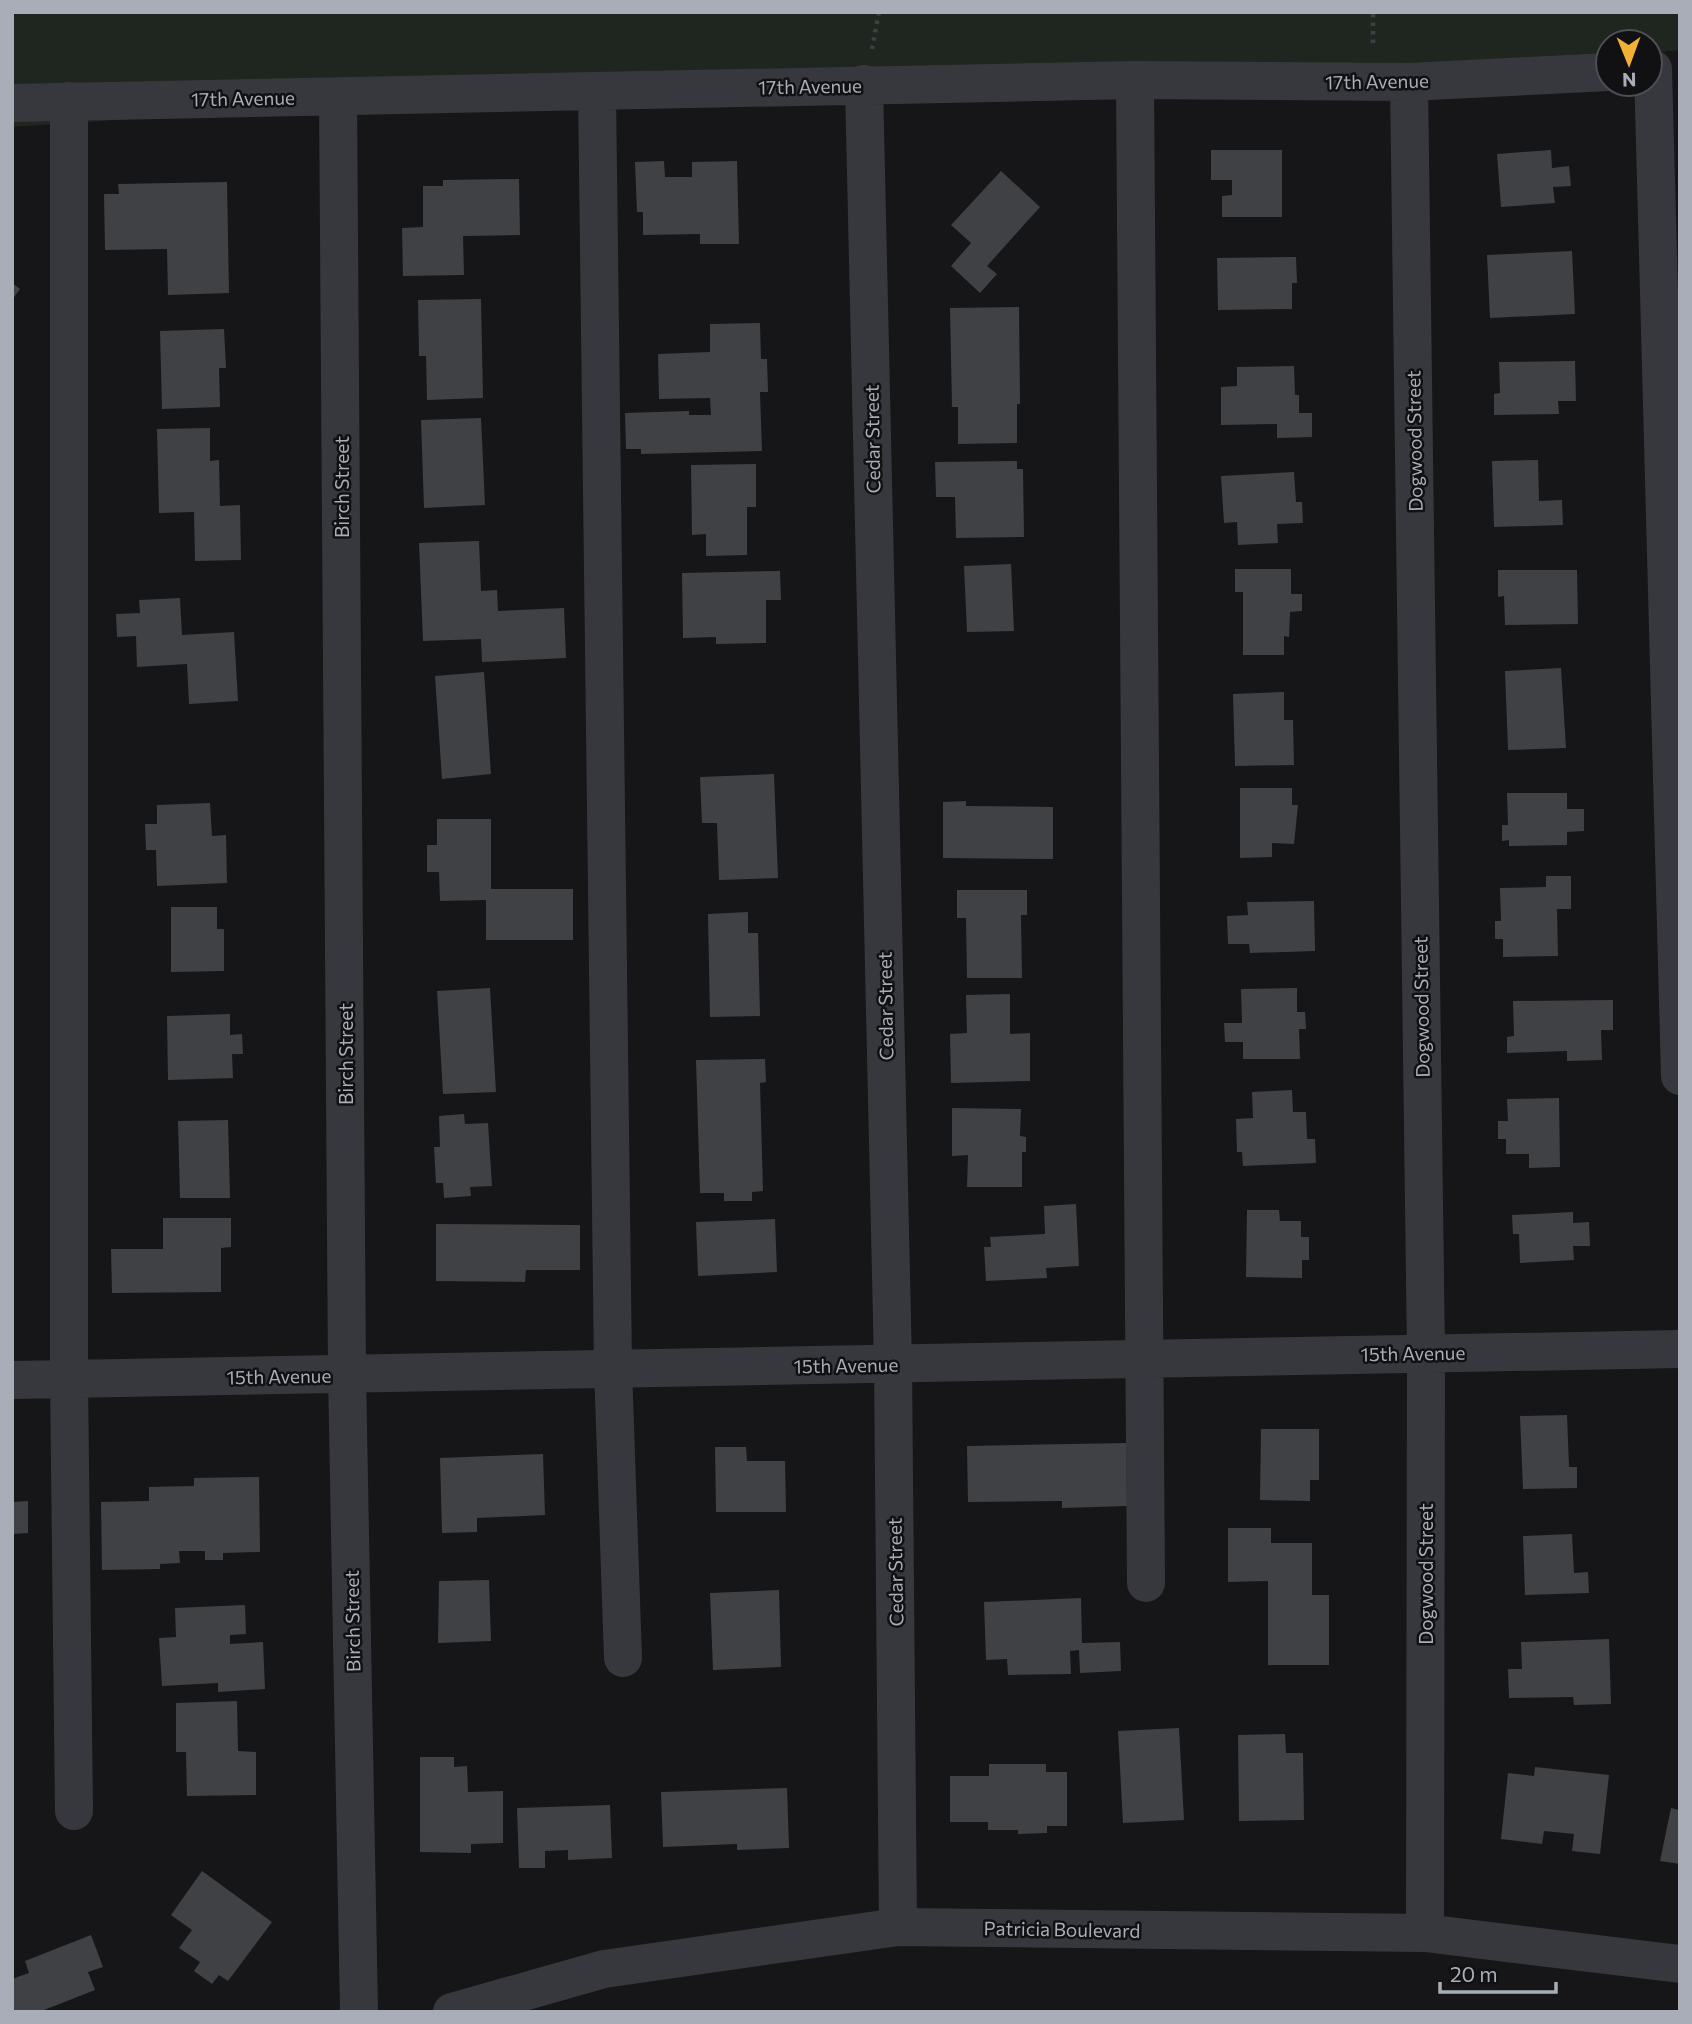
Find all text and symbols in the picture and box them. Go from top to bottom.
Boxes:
north arrow [1594,28,1664,98]
street label: 17th Avenue [1325,69,1429,93]
text: N [1622,69,1637,92]
street label: 17th Avenue [758,74,862,98]
street label: 17th Avenue [191,86,295,110]
street label: Dogwood Street [1401,370,1427,512]
street label: Cedar Street [860,384,884,494]
street label: Birch Street [330,436,353,538]
street label: Dogwood Street [1408,936,1434,1078]
street label: Cedar Street [873,951,897,1061]
street label: Birch Street [334,1003,357,1105]
street label: 15th Avenue [1360,1341,1466,1365]
street label: 15th Avenue [793,1353,899,1377]
street label: 15th Avenue [226,1364,332,1388]
street label: Dogwood Street [1414,1503,1437,1645]
street label: Cedar Street [883,1517,907,1627]
street label: Birch Street [340,1570,364,1672]
street label: Patricia Boulevard [984,1916,1140,1942]
scale bar [1440,1951,1556,1995]
text: 20 m [1450,1961,1498,1986]

